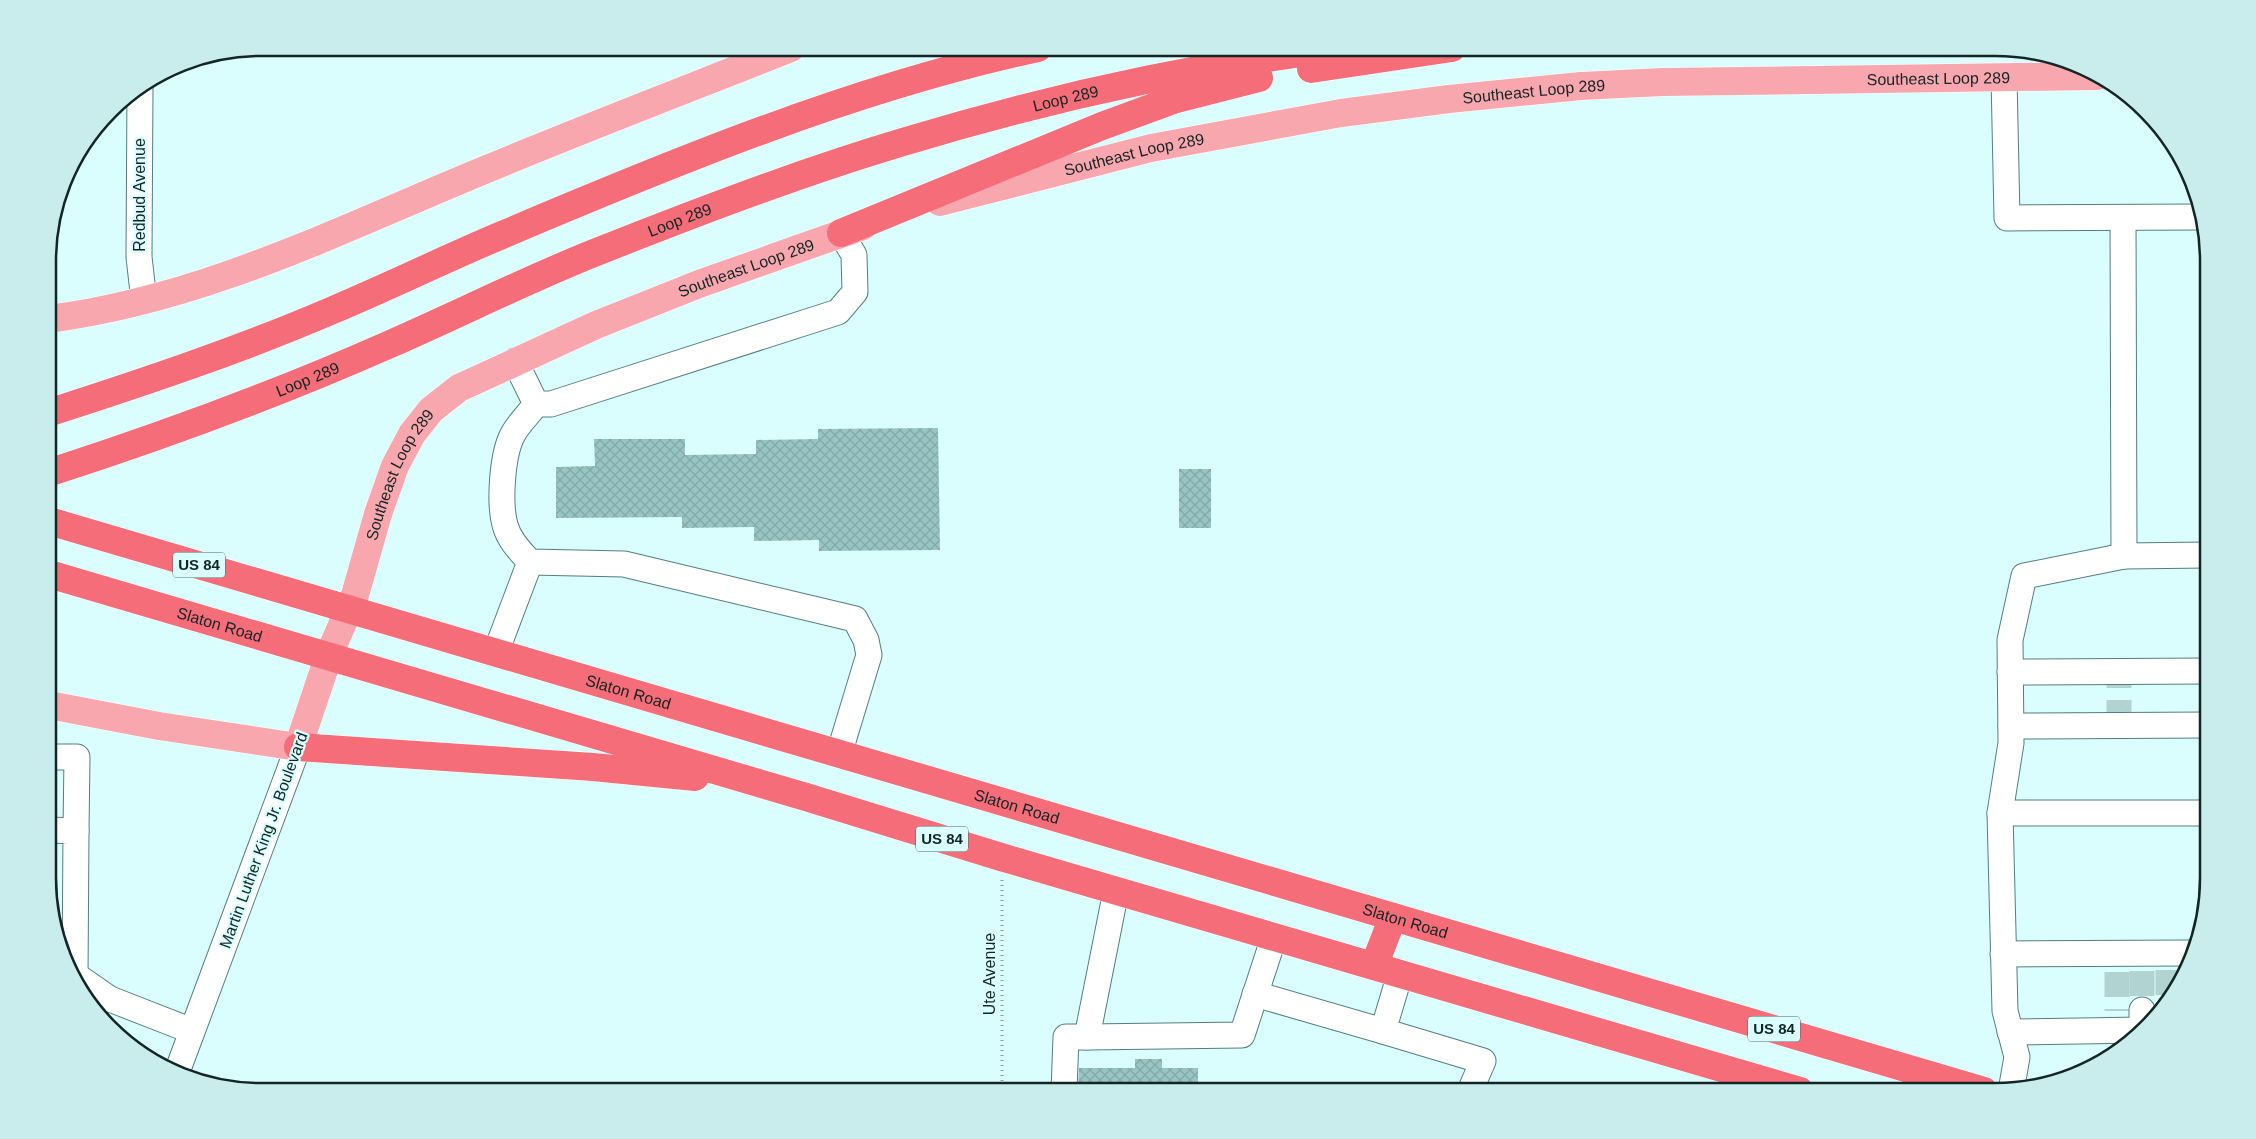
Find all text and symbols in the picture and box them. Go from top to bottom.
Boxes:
street label: Southeast Loop 289 [1867,69,2010,88]
street label: Southeast Loop 289 [1462,77,1606,107]
street label: Loop 289 [1031,83,1100,115]
street label: Southeast Loop 289 [1062,130,1206,179]
street label: Redbud Avenue [131,138,148,252]
street label: Loop 289 [646,200,714,240]
street label: Southeast Loop 289 [676,236,817,300]
street label: Loop 289 [274,359,342,400]
street label: Southeast Loop 289 [363,406,437,542]
road number: US 84 [173,552,225,578]
street label: Slaton Road [175,604,264,645]
street label: Slaton Road [584,672,673,713]
street label: Martin Luther King Jr. Boulevard [216,730,311,950]
street label: Slaton Road [972,786,1061,827]
road number: US 84 [916,826,968,852]
street label: Slaton Road [1361,900,1450,942]
street label: Ute Avenue [981,933,998,1015]
road number: US 84 [1748,1016,1800,1042]

